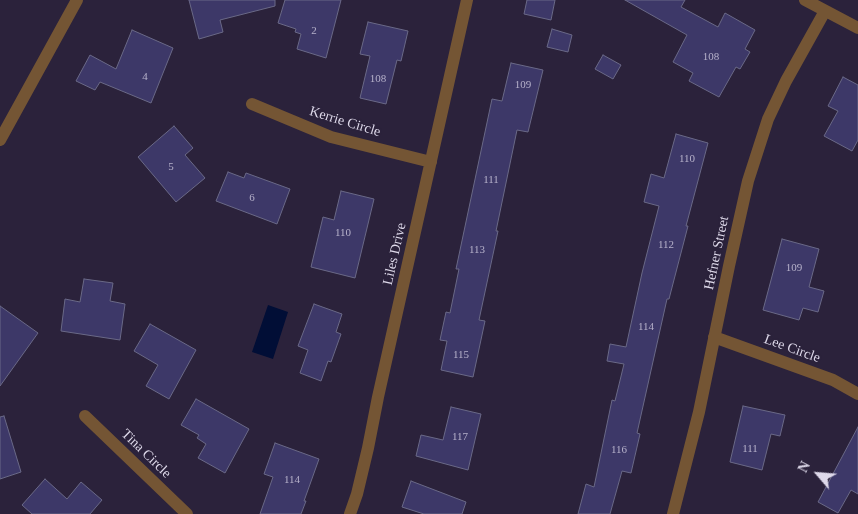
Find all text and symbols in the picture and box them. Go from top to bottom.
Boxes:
house number: 2 [311,24,317,38]
house number: 108 [703,50,719,64]
house number: 4 [142,70,148,84]
house number: 108 [370,72,386,86]
house number: 109 [515,78,531,92]
street label: Kerrie Circle [307,103,383,141]
house number: 110 [679,152,695,166]
house number: 5 [168,160,174,174]
house number: 111 [483,173,499,187]
house number: 6 [249,191,255,205]
street label: Hefner Street [701,215,733,291]
street label: Liles Drive [380,221,410,287]
house number: 110 [335,226,351,240]
house number: 112 [658,238,674,252]
house number: 113 [469,243,485,257]
house number: 109 [786,261,802,275]
house number: 114 [638,320,654,334]
street label: Lee Circle [762,331,822,367]
house number: 115 [453,348,469,362]
street label: Tina Circle [118,426,174,482]
house number: 117 [452,430,468,444]
house number: 111 [742,442,758,456]
house number: 116 [611,443,627,457]
north arrow [793,449,843,499]
text: N [795,459,813,475]
house number: 114 [284,473,300,487]

